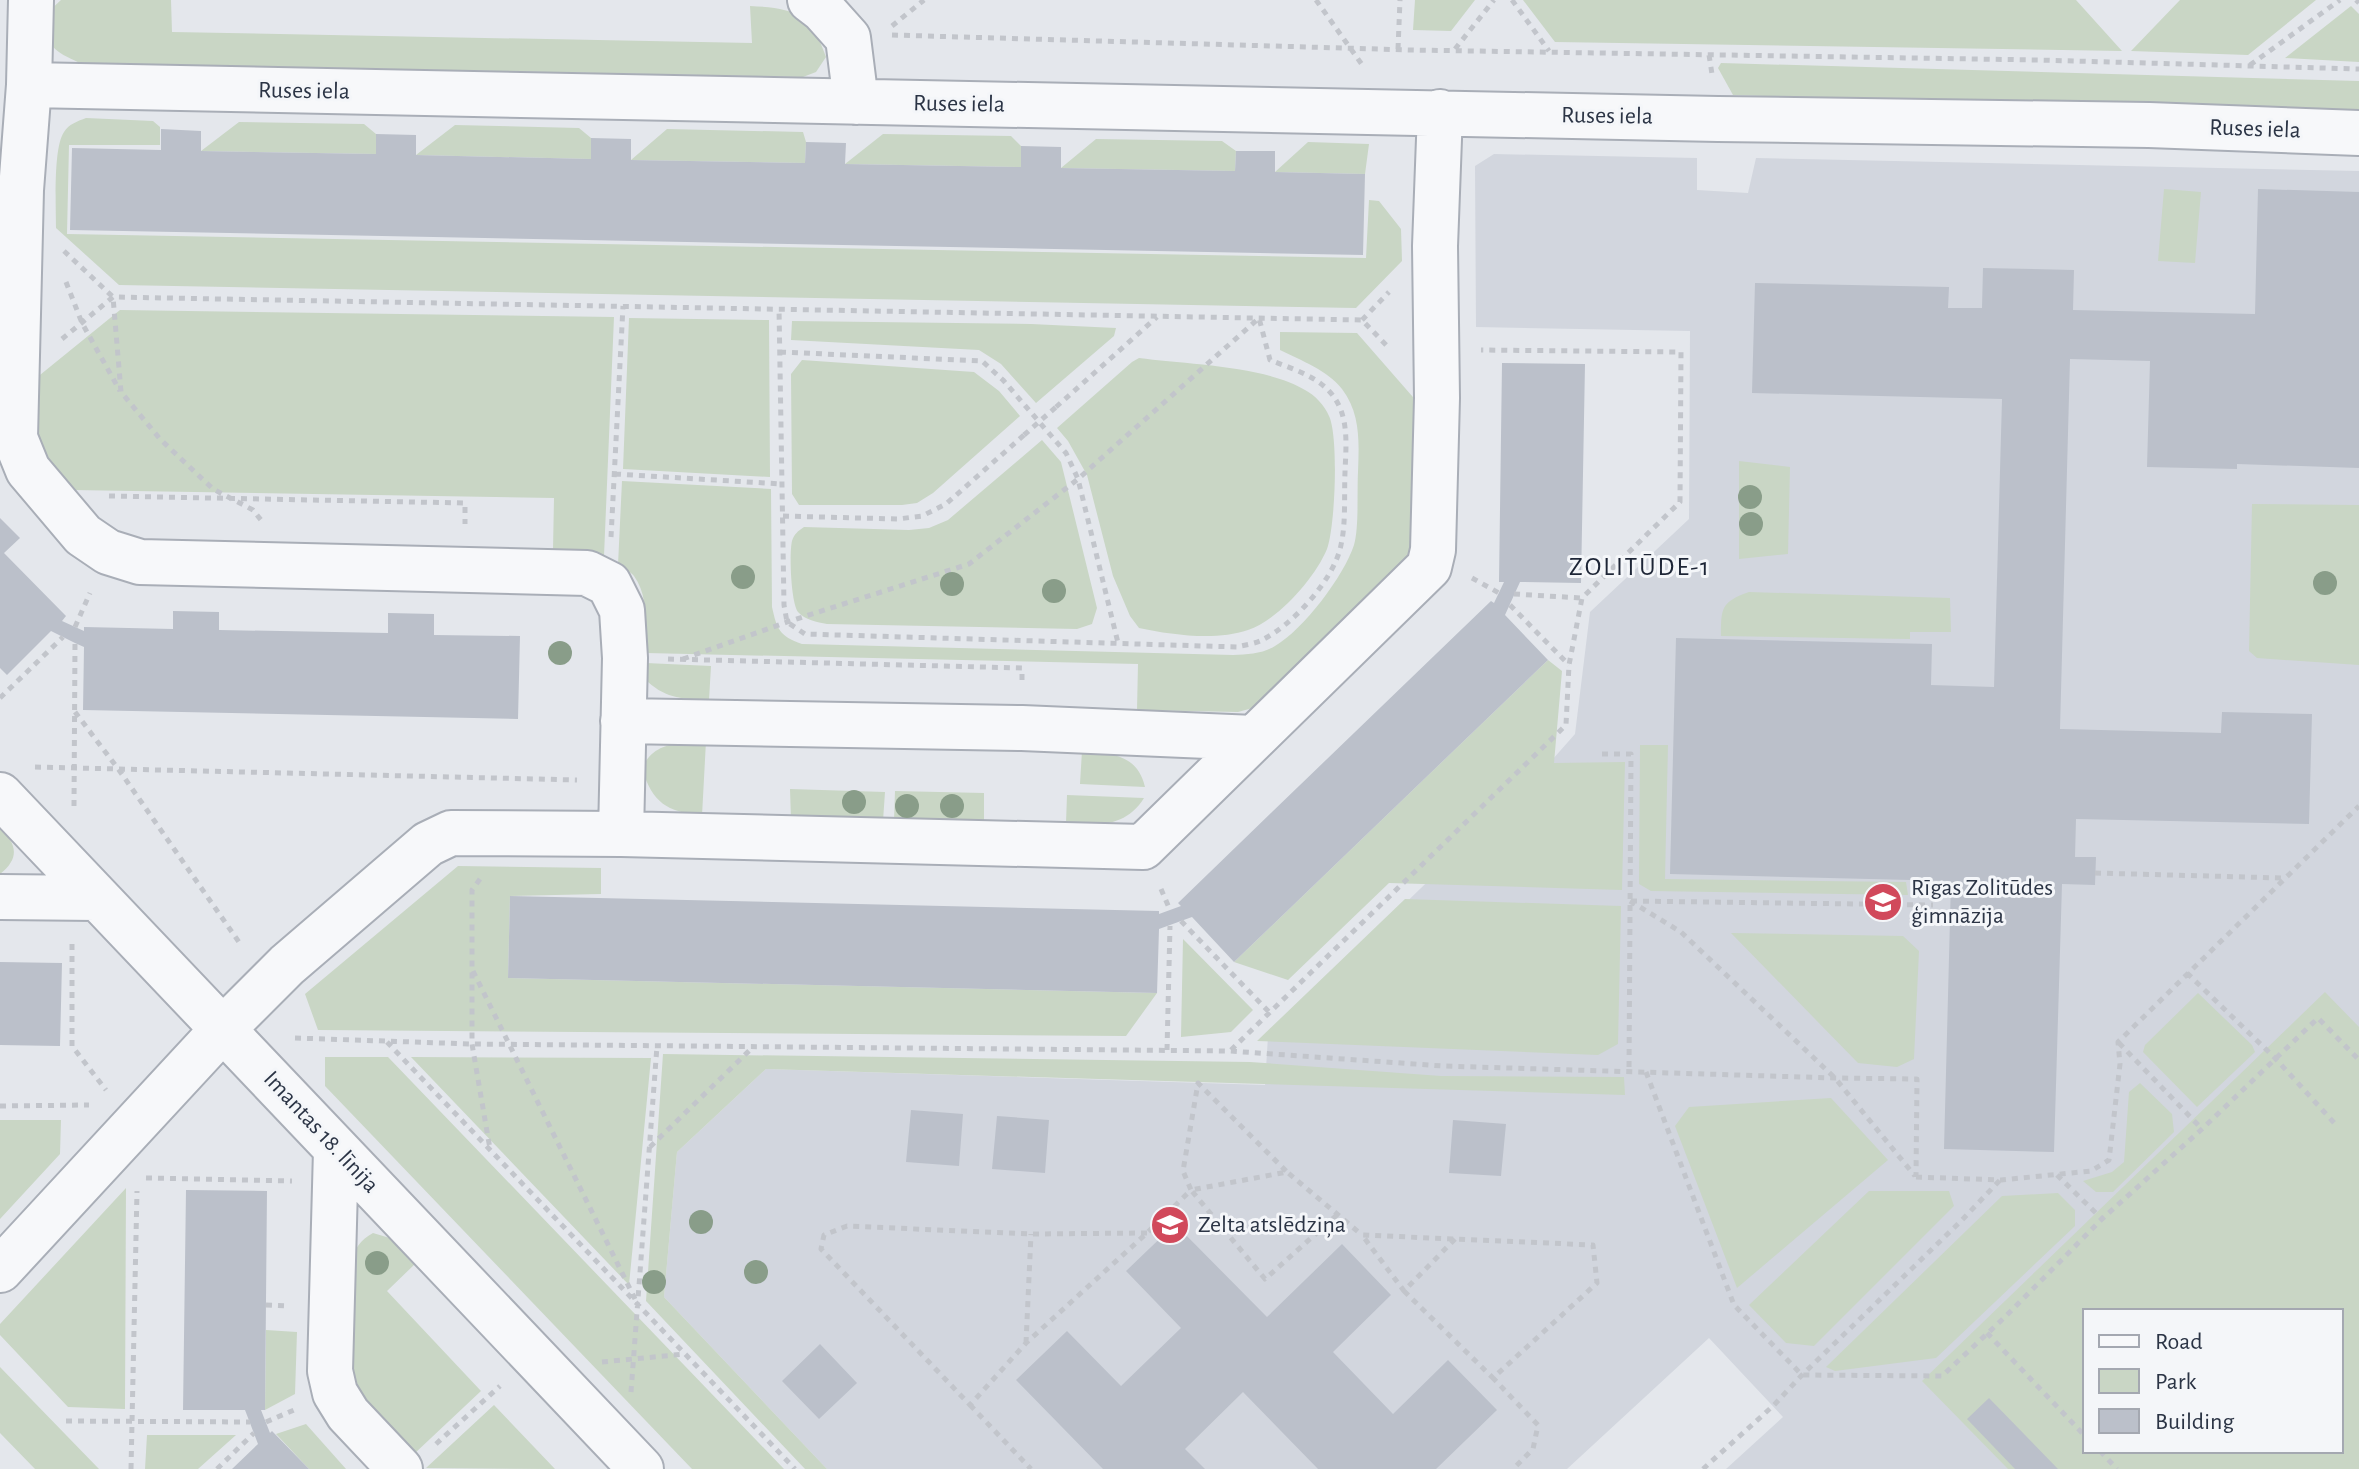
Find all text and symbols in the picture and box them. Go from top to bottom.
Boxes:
street label: Ruses iela [258,78,350,104]
street label: Ruses iela [913,91,1005,117]
street label: Ruses iela [1561,103,1653,129]
street label: Ruses iela [2209,115,2301,143]
district label: ZOLITŪDE-1 [1569,553,1711,580]
place label: Rīgas Zolitūdes ģimnāzija [1911,876,2053,928]
school or university icon: Rīgas Zolitūdes ģimnāzija [1862,881,1904,923]
street label: Imantas 18. līnija [259,1067,383,1197]
school or university icon: Zelta atslēdziņa [1149,1204,1191,1246]
place label: Zelta atslēdziņa [1198,1213,1346,1238]
legend [2083,1309,2343,1453]
text: Road [2155,1330,2203,1354]
text: Park [2155,1370,2196,1394]
text: Building [2155,1410,2234,1434]

